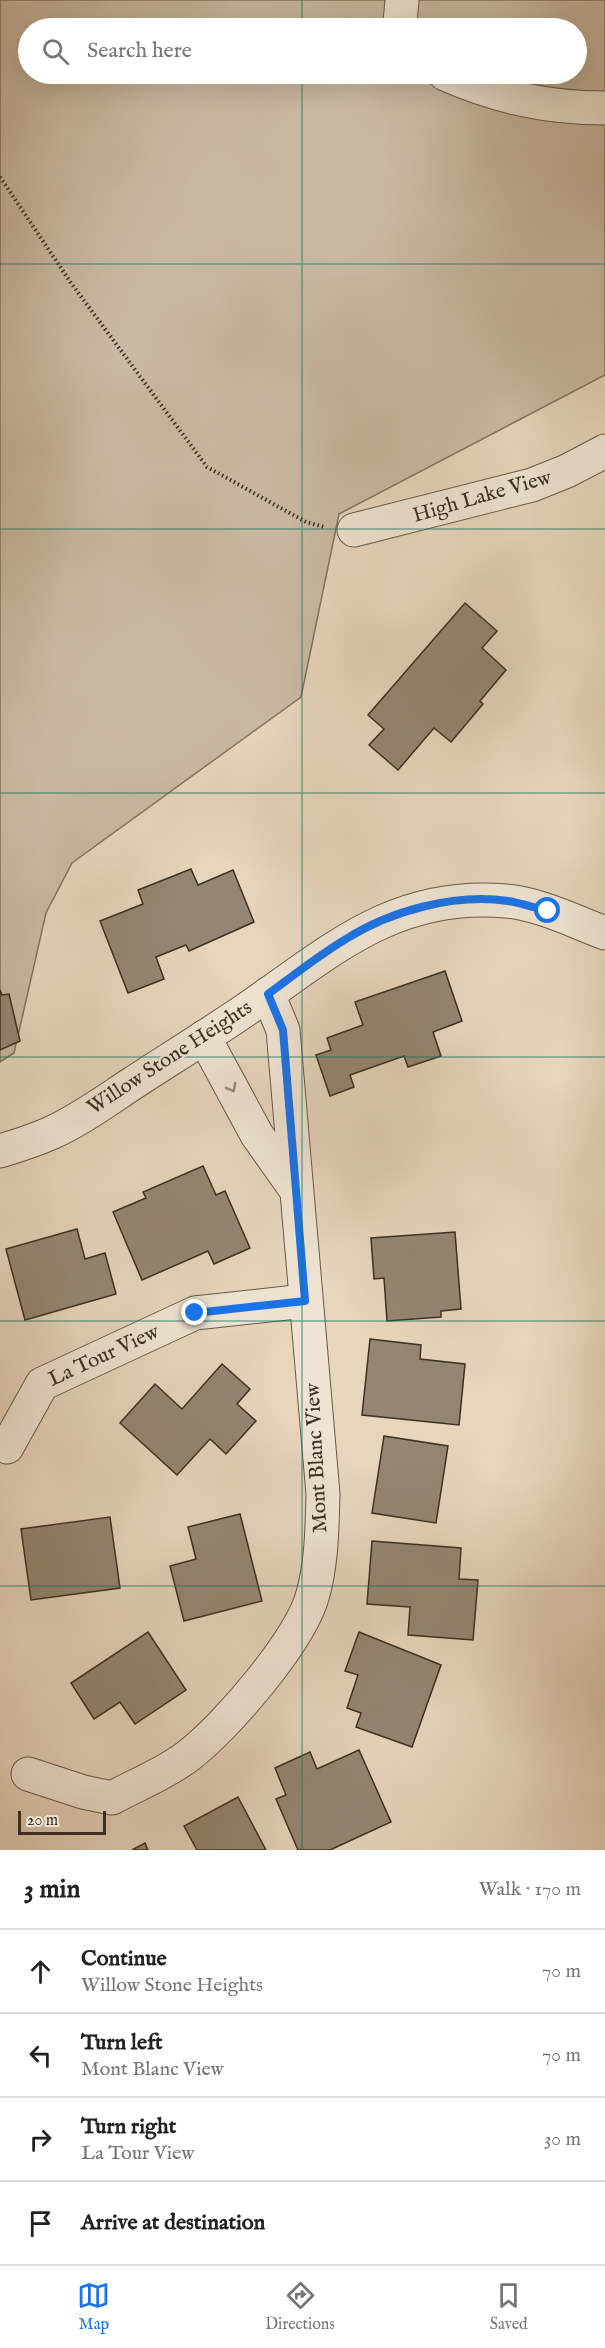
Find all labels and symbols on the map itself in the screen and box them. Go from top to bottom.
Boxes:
street label: High Lake View [410,464,556,530]
route start [534,897,560,923]
street label: Willow Stone Heights [82,995,258,1121]
one-way arrow [225,1082,236,1093]
route end [181,1299,207,1325]
street label: La Tour View [44,1318,165,1393]
street label: Mont Blanc View [300,1381,334,1534]
scale bar [18,1808,106,1836]

